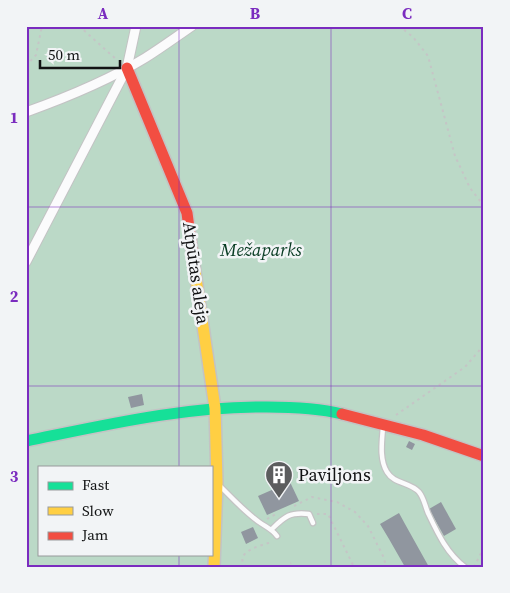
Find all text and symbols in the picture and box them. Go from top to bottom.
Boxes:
text: A [98,2,109,24]
text: B [250,2,261,24]
text: C [402,2,412,24]
scale bar [40,38,120,70]
text: 50 m [48,44,80,65]
text: 1 [10,106,18,128]
street label: Atpūtas aleja [177,220,216,327]
park label: Mežaparks [219,237,302,262]
text: 2 [10,285,19,307]
building icon: Paviljons [264,460,294,499]
place label: Paviljons [298,462,371,487]
text: 3 [10,465,19,487]
legend [38,466,212,556]
text: Fast [82,474,109,495]
text: Slow [82,500,114,521]
text: Jam [81,524,109,545]

